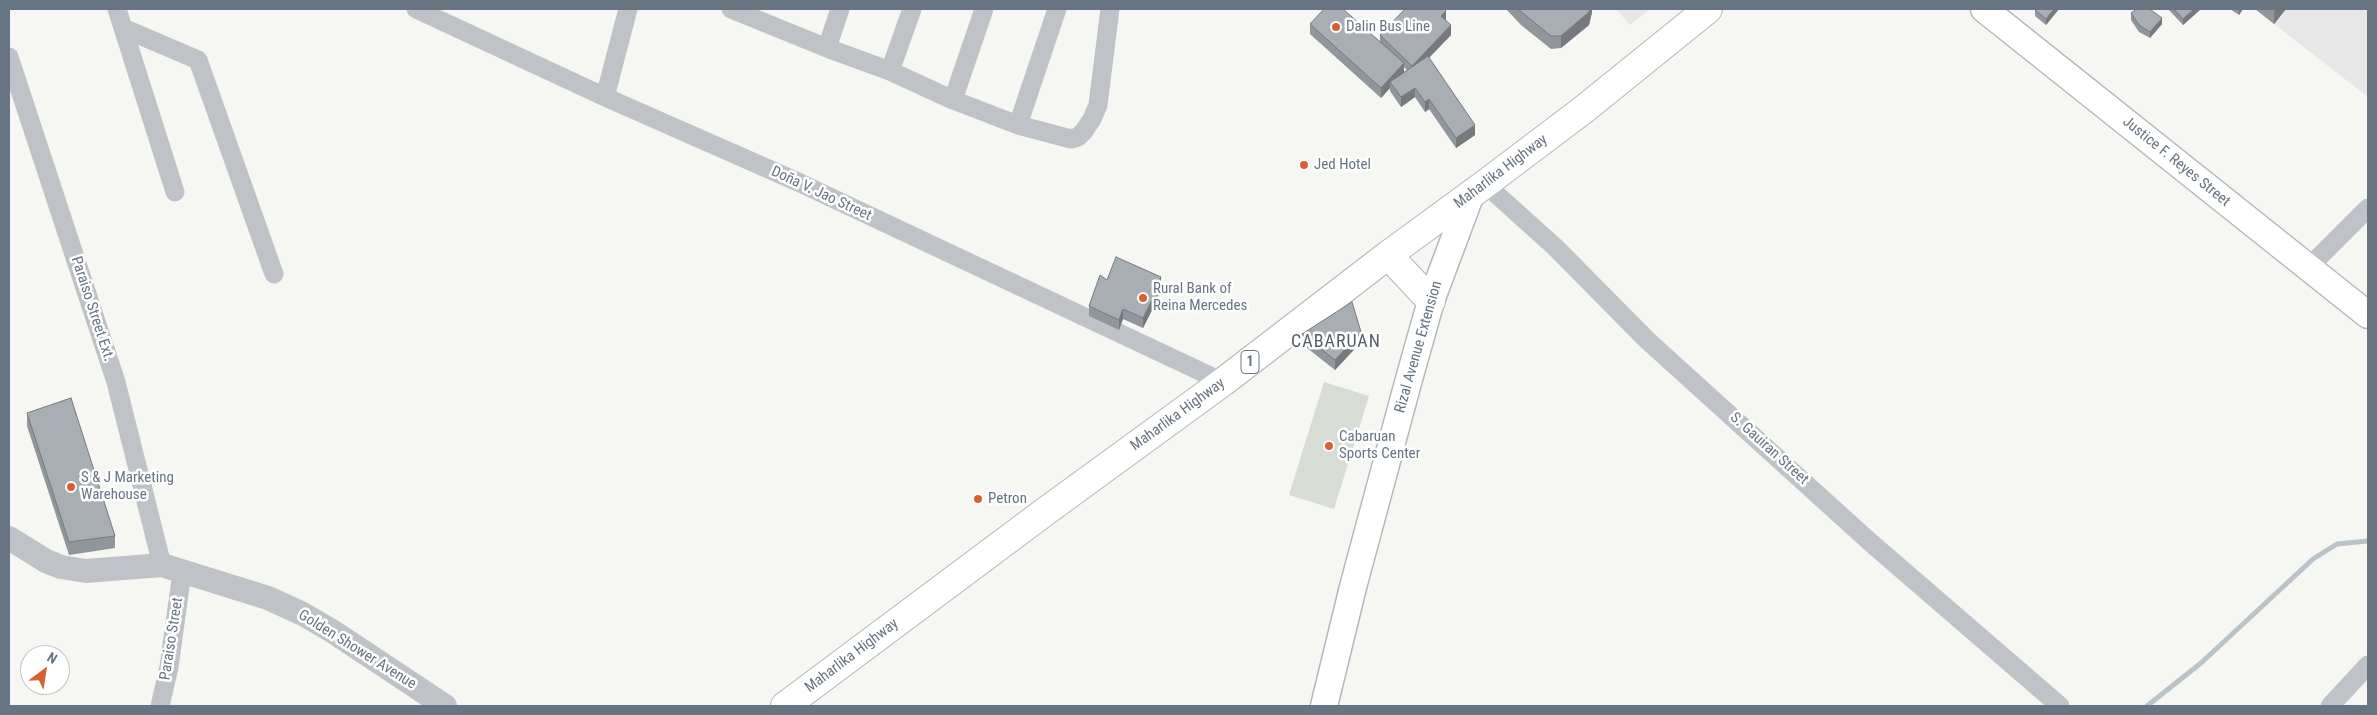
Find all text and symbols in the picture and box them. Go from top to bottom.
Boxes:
place label: Dalin Bus Line [1346,18,1430,36]
marker: Dalin Bus Line [1330,21,1342,33]
street label: Justice F. Reyes Street [2119,113,2233,211]
street label: Maharlika Highway [1451,131,1551,213]
place label: Jed Hotel [1314,156,1371,174]
marker: Jed Hotel [1298,159,1310,171]
street label: Doña V. Jao Street [768,163,874,225]
street label: Paraiso Street Ext. [67,254,117,364]
street label: Rizal Avenue Extension [1392,279,1446,415]
place label: Rural Bank of Reina Mercedes [1153,280,1247,315]
marker: Rural Bank of Reina Mercedes [1137,292,1149,304]
district label: CABARUAN [1290,331,1382,353]
road number: 1 [1241,351,1259,374]
street label: Maharlika Highway [1127,375,1229,455]
street label: S. Gauiran Street [1726,409,1812,489]
place label: Cabaruan Sports Center [1339,428,1420,463]
marker: Cabaruan Sports Center [1323,440,1335,452]
place label: S & J Marketing Warehouse [81,469,174,504]
marker: S & J Marketing Warehouse [65,481,77,493]
place label: Petron [988,490,1027,508]
marker: Petron [972,493,984,505]
street label: Paraiso Street [157,596,187,682]
street label: Golden Shower Avenue [295,606,419,694]
street label: Maharlika Highway [802,615,902,697]
north arrow [20,645,70,695]
text: N [44,649,60,667]

